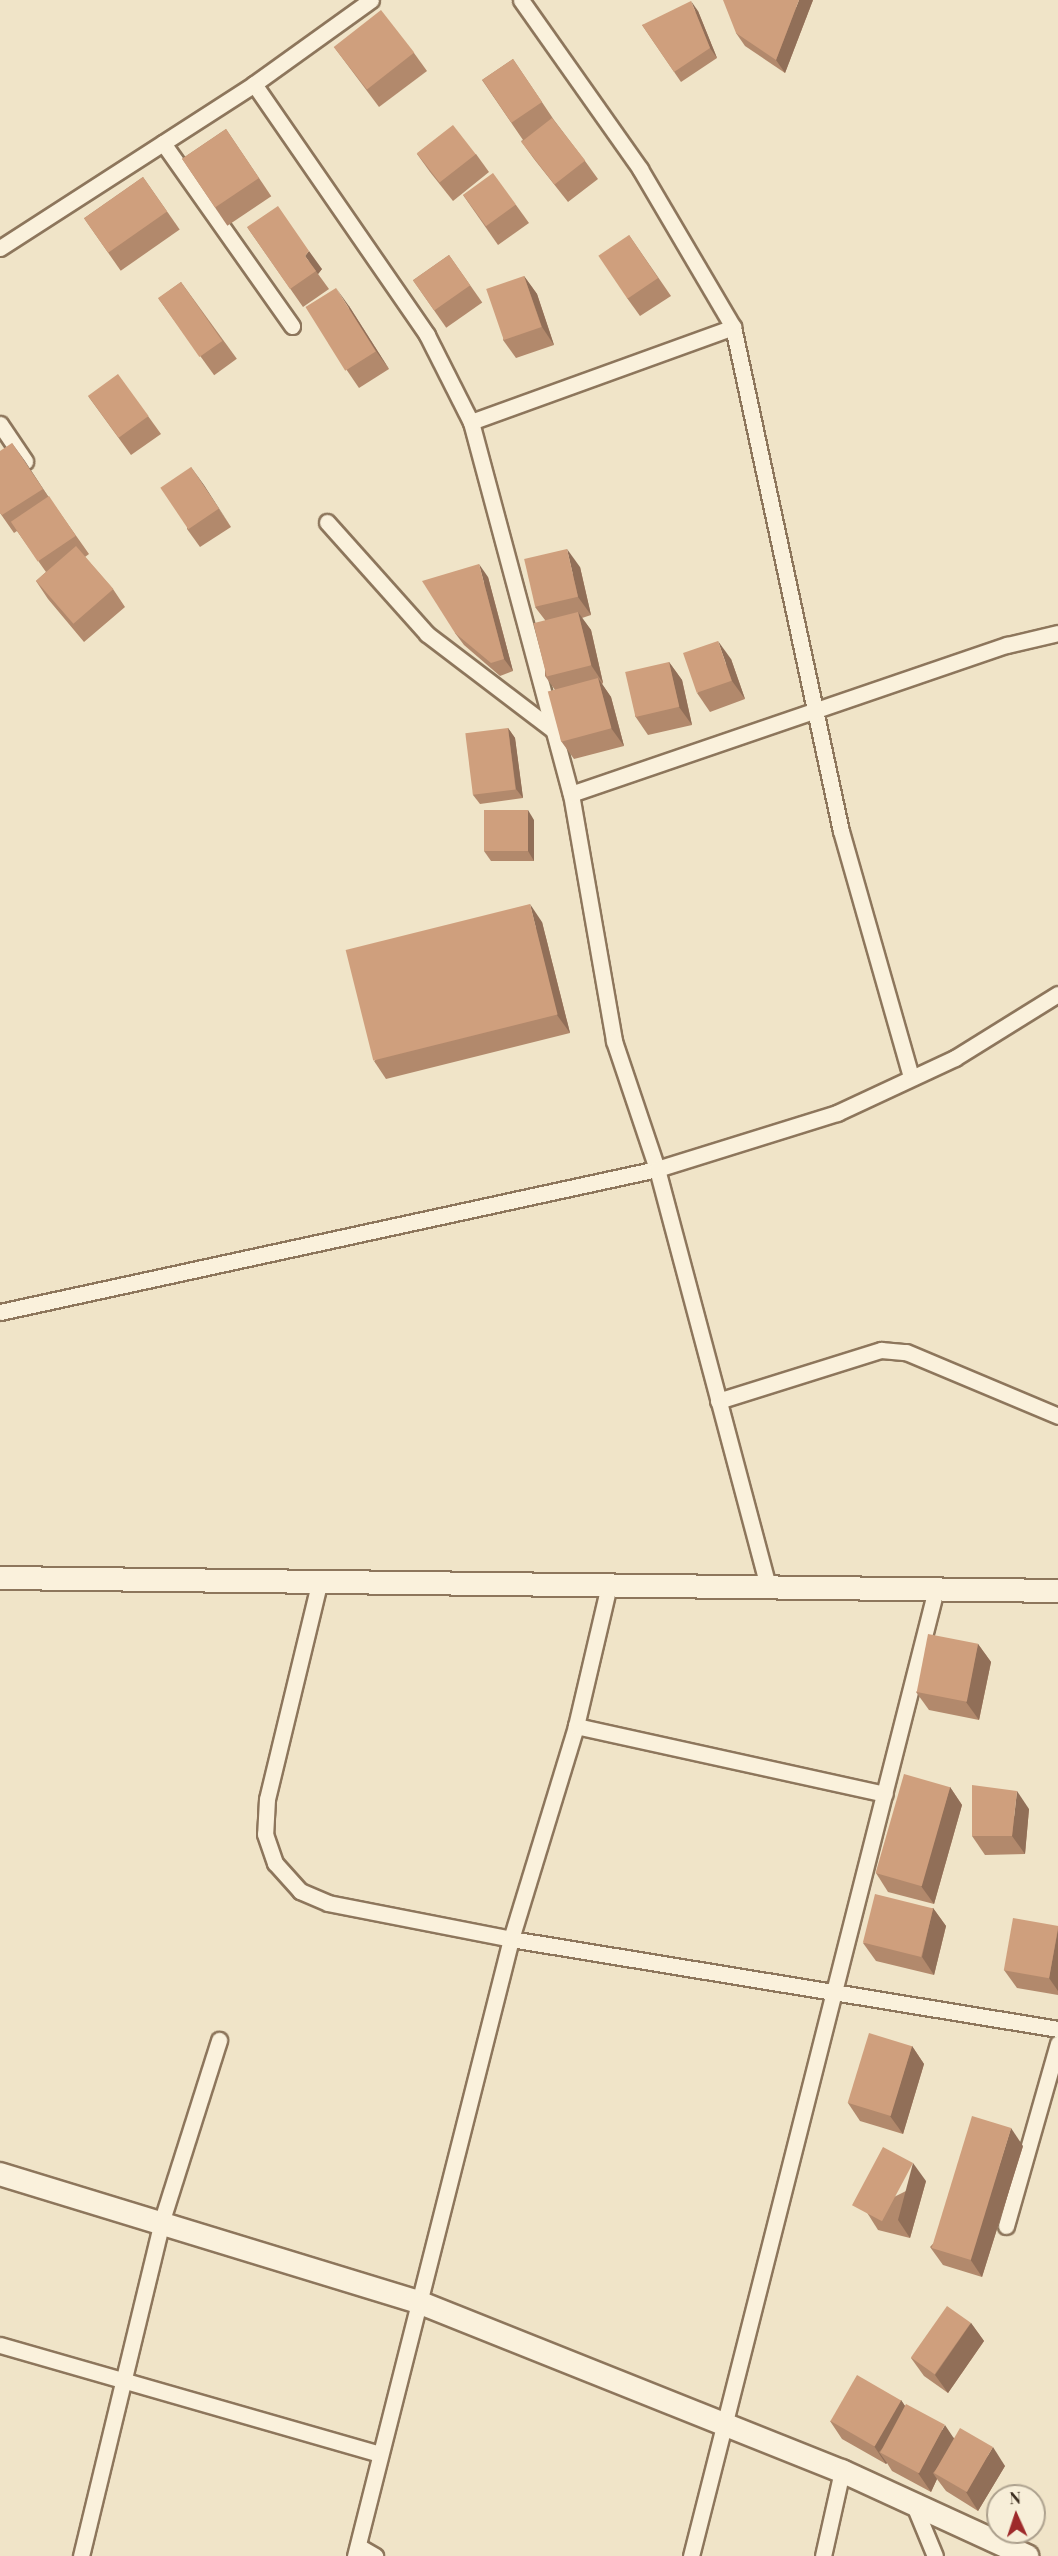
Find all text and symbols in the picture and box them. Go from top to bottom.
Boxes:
north arrow [986,2484,1046,2544]
text: N [1009,2487,1021,2508]

